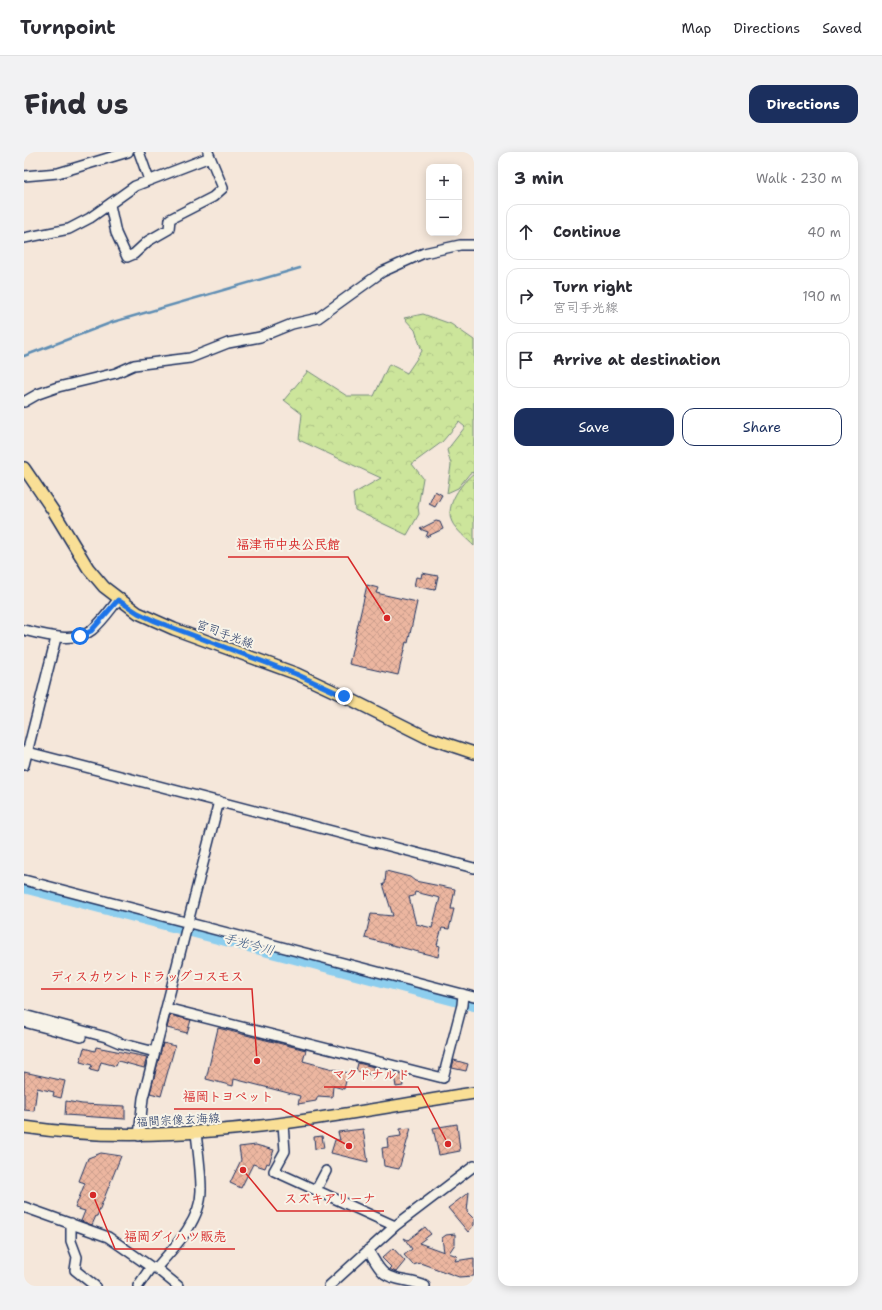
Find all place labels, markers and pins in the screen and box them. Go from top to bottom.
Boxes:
callout: 福津市中央公民館 [228,532,348,557]
callout: ディスカウントドラッグコスモス [41,964,252,989]
callout: マクドナルド [324,1062,418,1087]
callout: 福岡トヨペット [174,1084,281,1109]
callout: スズキアリーナ [277,1186,384,1211]
callout: 福岡ダイハツ販売 [115,1224,235,1249]

